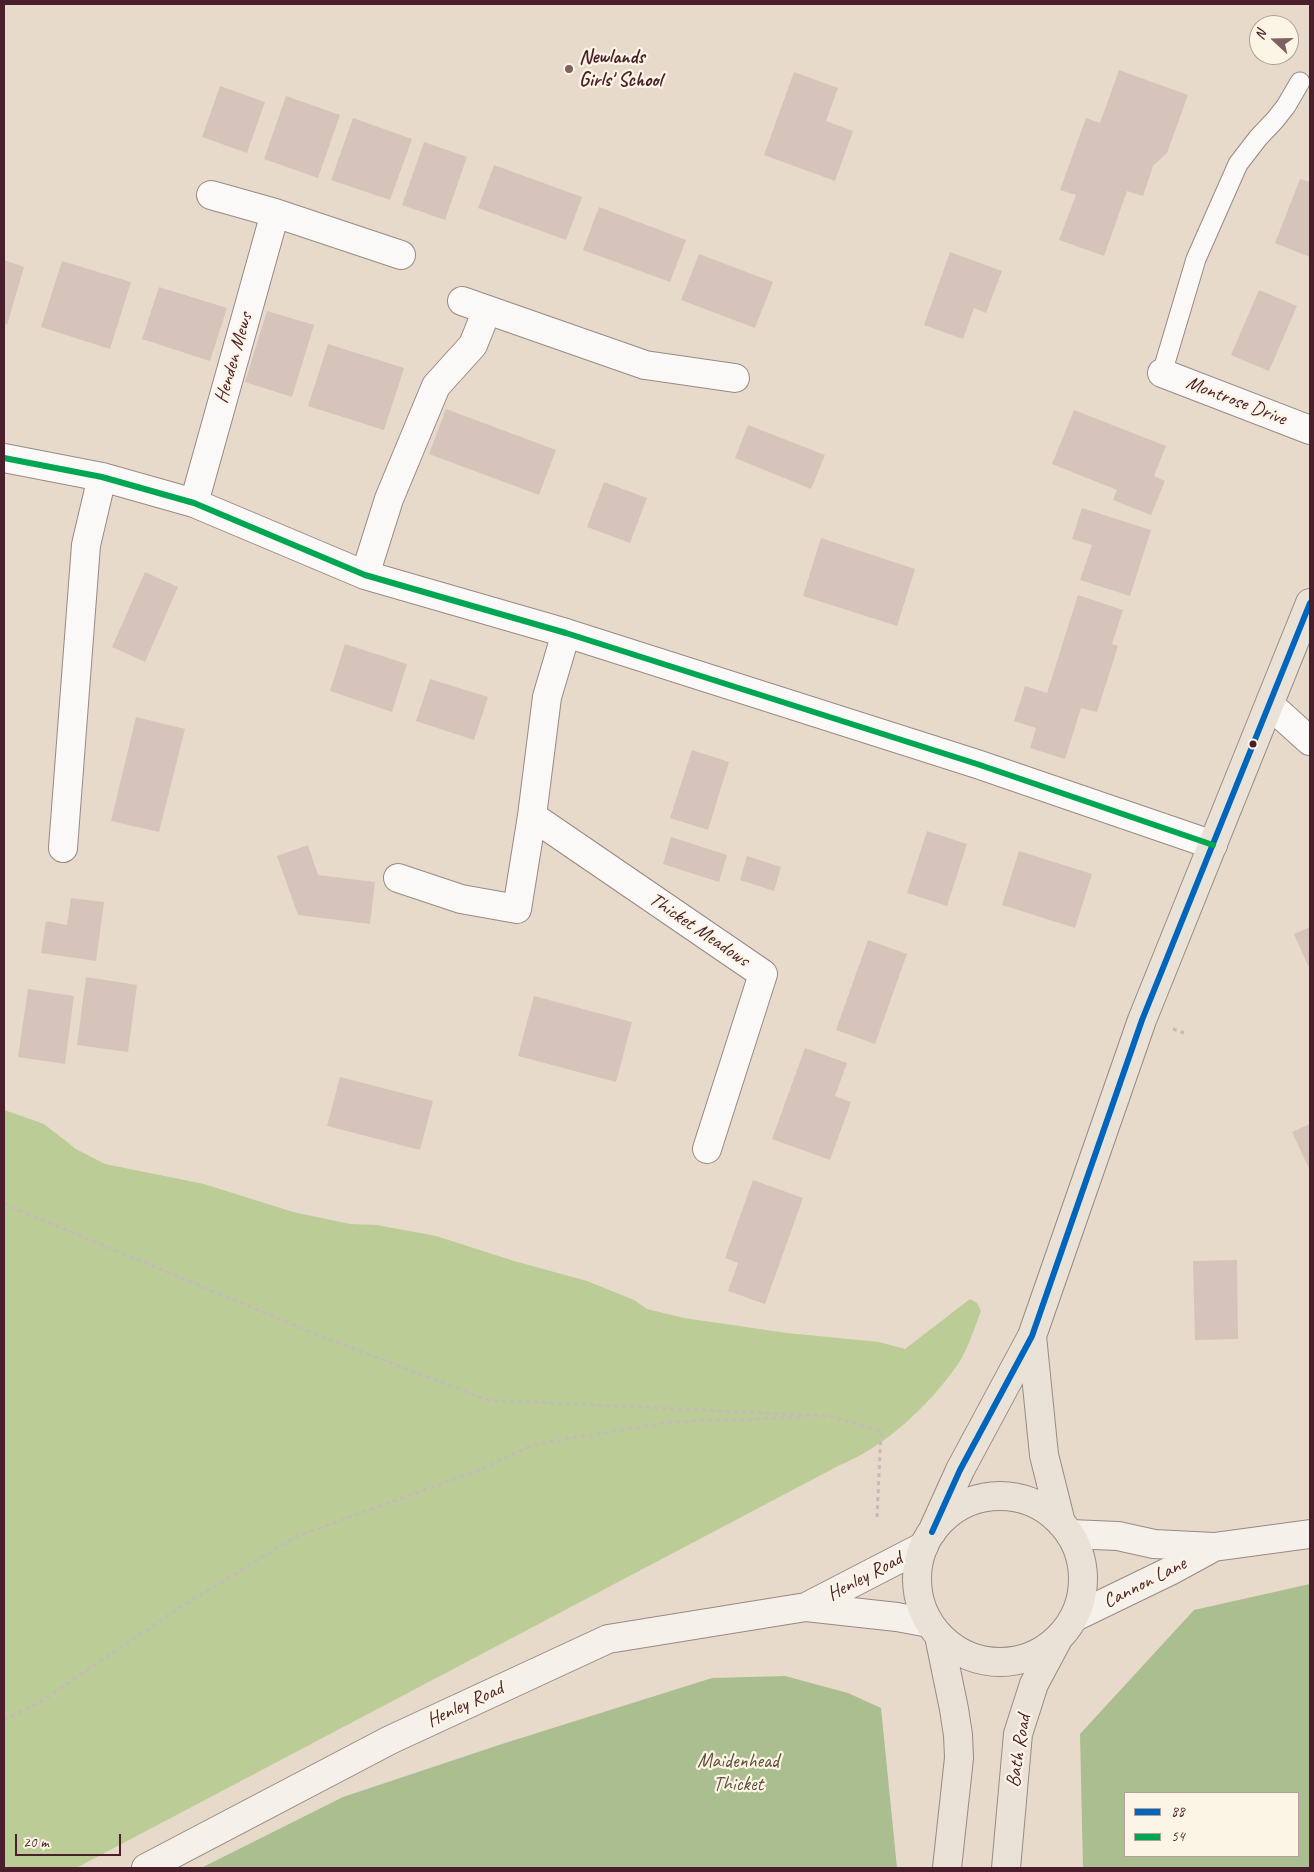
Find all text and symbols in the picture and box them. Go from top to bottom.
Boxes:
north arrow [1249,15,1299,65]
text: N [1251,28,1270,42]
place label: Newlands Girls' School [579,46,662,93]
marker: Newlands Girls' School [563,63,575,75]
street label: Henden Mews [210,310,258,406]
street label: Montrose Drive [1182,371,1290,431]
unlabelled marker [1248,739,1258,749]
street label: Thicket Meadows [644,888,754,972]
street label: Henley Road [823,1547,907,1607]
street label: Cannon Lane [1100,1552,1190,1614]
street label: Henley Road [423,1677,507,1733]
street label: Bath Road [1001,1713,1037,1789]
park label: Maidenhead Thicket [697,1750,779,1797]
legend [1124,1792,1299,1857]
text: 88 [1171,1802,1185,1821]
scale bar [18,1824,124,1856]
text: 54 [1171,1827,1185,1846]
text: 20 m [23,1833,49,1852]

